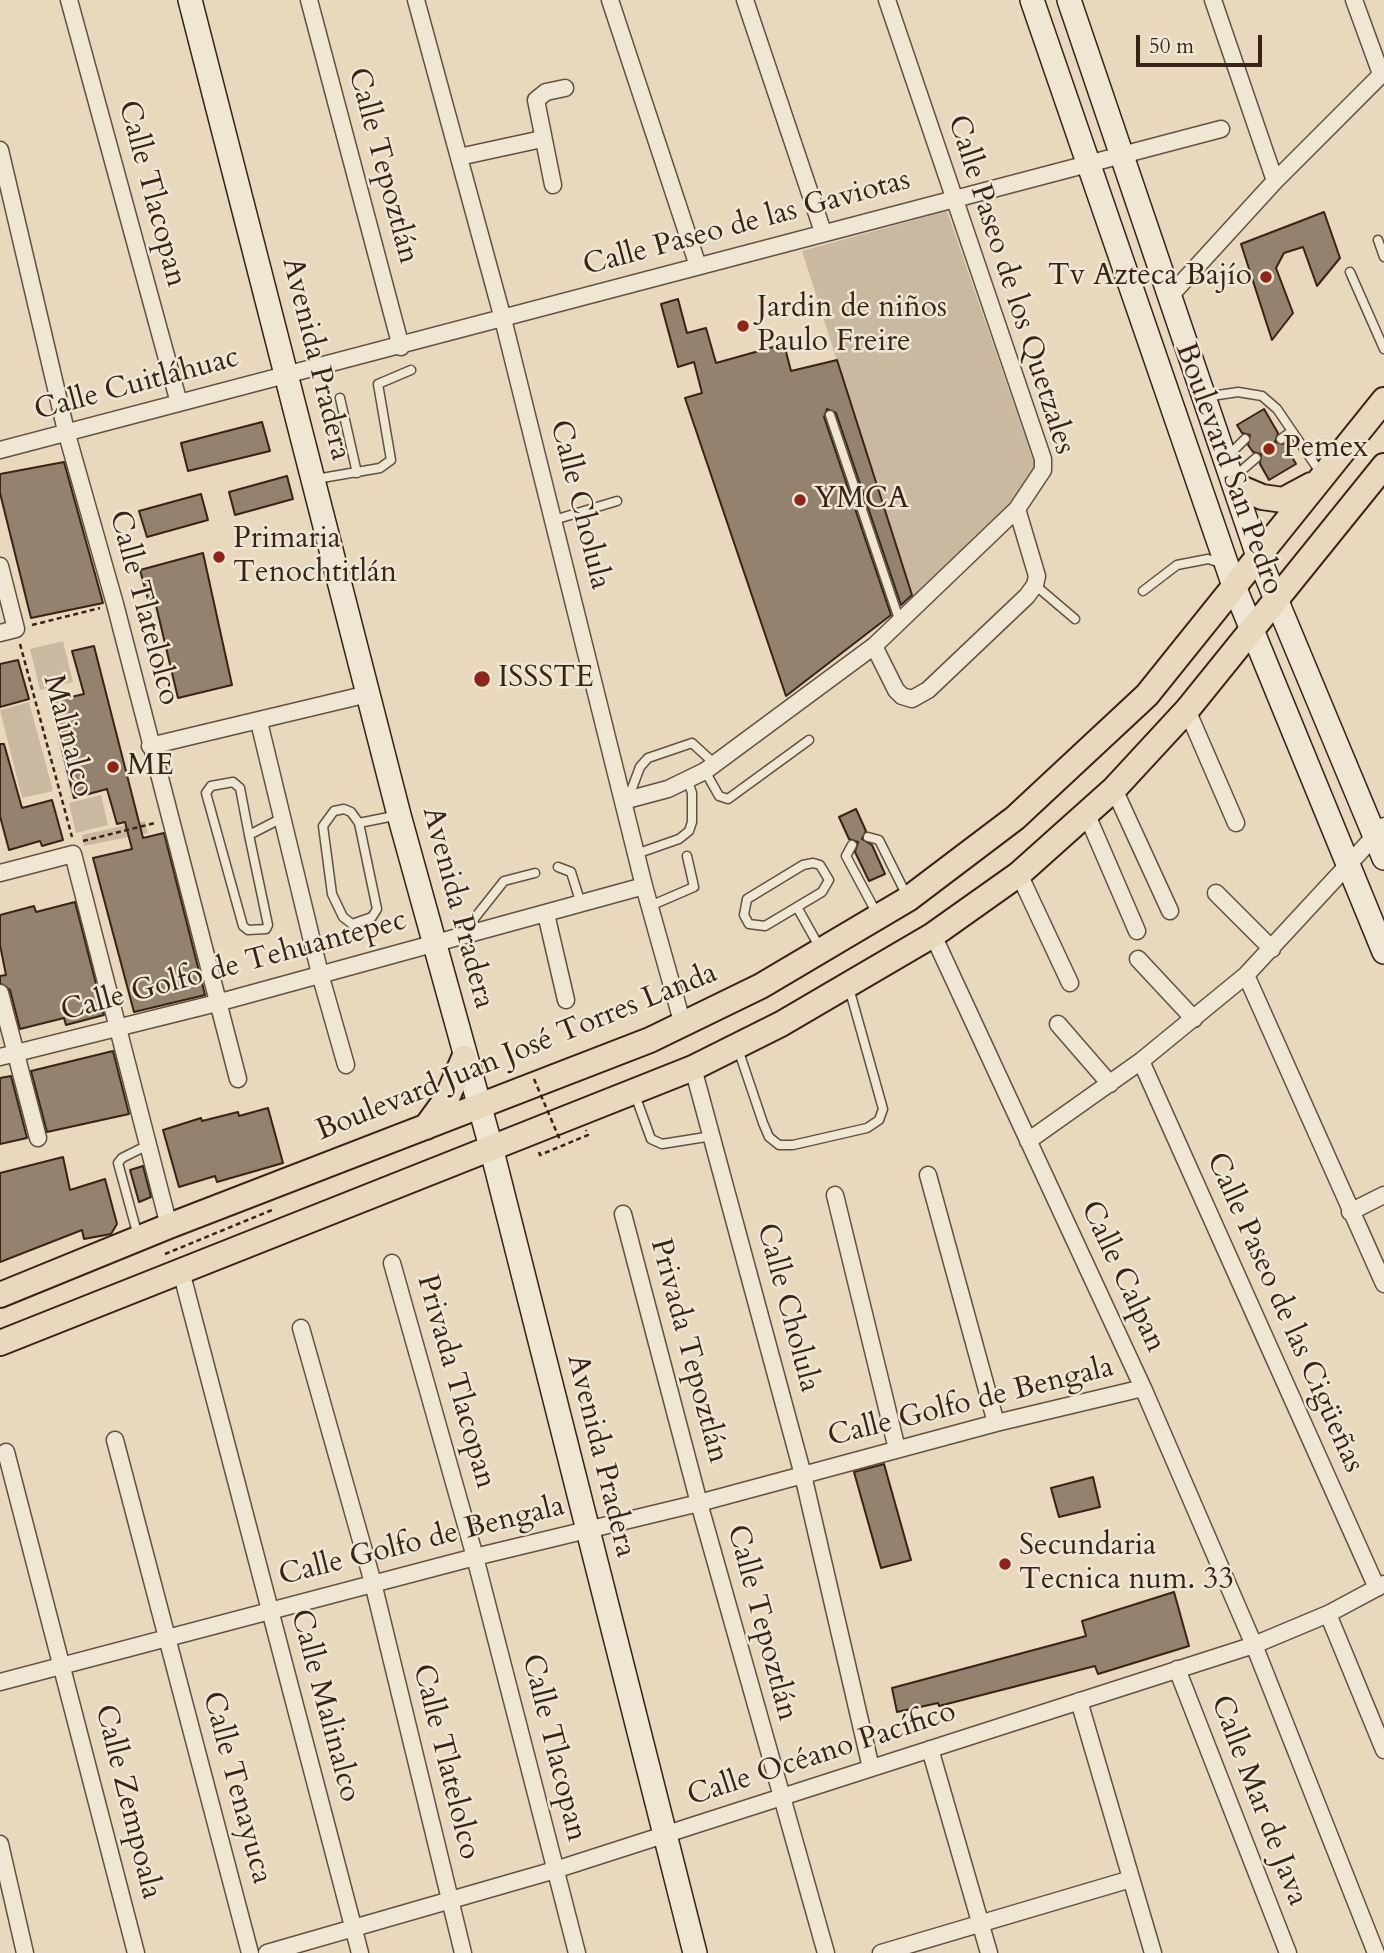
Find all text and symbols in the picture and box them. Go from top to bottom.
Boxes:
scale bar [1139,21,1265,65]
text: 50 m [1149,32,1194,61]
street label: Calle Tepoztlán [339,64,425,268]
street label: Calle Tlacopan [109,97,193,291]
street label: Calle Paseo de los Quetzales [938,111,1082,459]
street label: Calle Paseo de las Gaviotas [580,163,914,285]
street label: Avenida Pradera [272,254,358,464]
place label: Tv Azteca Bajío [1048,259,1252,295]
marker: Tv Azteca Bajío [1258,269,1274,285]
place label: Jardin de niños Paulo Freire [757,291,947,362]
marker: Jardin de niños Paulo Freire [735,318,751,334]
street label: Boulevard San Pedro [1166,338,1290,600]
street label: Calle Cuitláhuac [31,340,243,430]
street label: Calle Cholula [541,417,617,593]
place label: Pemex [1283,431,1368,467]
marker: Pemex [1261,441,1277,457]
place label: YMCA [814,482,909,518]
marker: YMCA [792,492,808,508]
street label: Calle Tlatelolco [100,507,186,709]
place label: Primaria Tenochtitlán [233,522,397,592]
marker: Primaria Tenochtitlán [211,549,227,565]
place label: ISSSTE [498,661,594,697]
marker: ISSSTE [472,669,492,689]
street label: Malinalco [33,671,101,801]
place label: ME [127,749,174,785]
marker: ME [105,759,121,775]
street label: Avenida Pradera [413,803,501,1013]
street label: Calle Golfo de Tehuantepec [57,903,411,1031]
street label: Boulevard Juan José Torres Landa [311,956,723,1150]
street label: Calle Paseo de las Cigüeñas [1197,1148,1371,1478]
street label: Calle Calpan [1071,1196,1173,1358]
street label: Calle Cholula [747,1220,827,1396]
street label: Privada Tepoztlán [641,1235,735,1467]
street label: Privada Tlacopan [407,1271,503,1493]
street label: Calle Golfo de Bengala [825,1350,1117,1456]
street label: Avenida Pradera [557,1351,643,1561]
street label: Calle Golfo de Bengala [276,1489,568,1595]
street label: Calle Tepoztlán [718,1521,804,1725]
place label: Secundaria Tecnica num. 33 [1019,1529,1234,1600]
marker: Secundaria Tecnica num. 33 [997,1556,1013,1572]
street label: Calle Malinalco [281,1606,367,1806]
street label: Calle Tlacopan [512,1651,594,1845]
street label: Calle Tlatelolco [403,1661,487,1863]
street label: Calle Tenayuca [193,1688,279,1888]
street label: Calle Mar de Java [1201,1691,1315,1911]
street label: Calle Océano Pacífico [683,1695,961,1815]
street label: Calle Zempoala [85,1701,169,1903]

